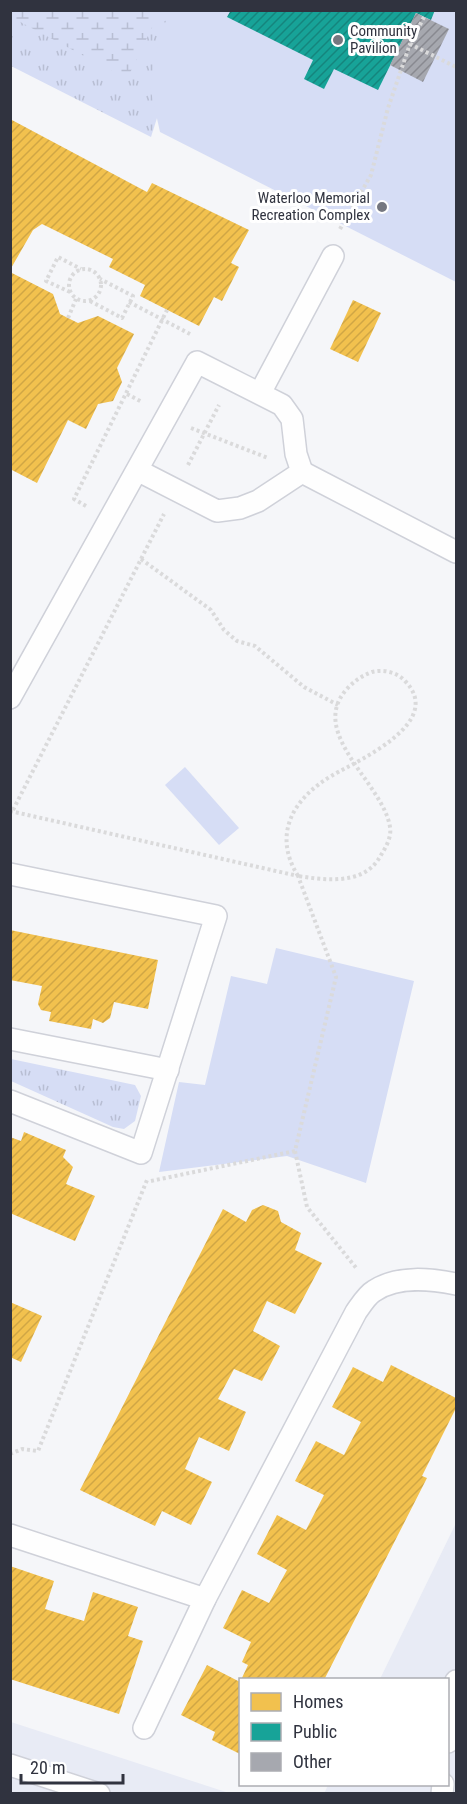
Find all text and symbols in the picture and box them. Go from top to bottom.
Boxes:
place label: Community Pavilion [350,22,417,57]
marker: Community Pavilion [331,33,345,47]
place label: Waterloo Memorial Recreation Complex [252,189,370,224]
marker: Waterloo Memorial Recreation Complex [375,200,389,214]
legend [239,1678,449,1786]
text: Homes [293,1691,343,1712]
text: Public [293,1721,337,1742]
scale bar [21,1747,123,1785]
text: Other [293,1751,332,1772]
text: 20 m [30,1757,65,1778]

